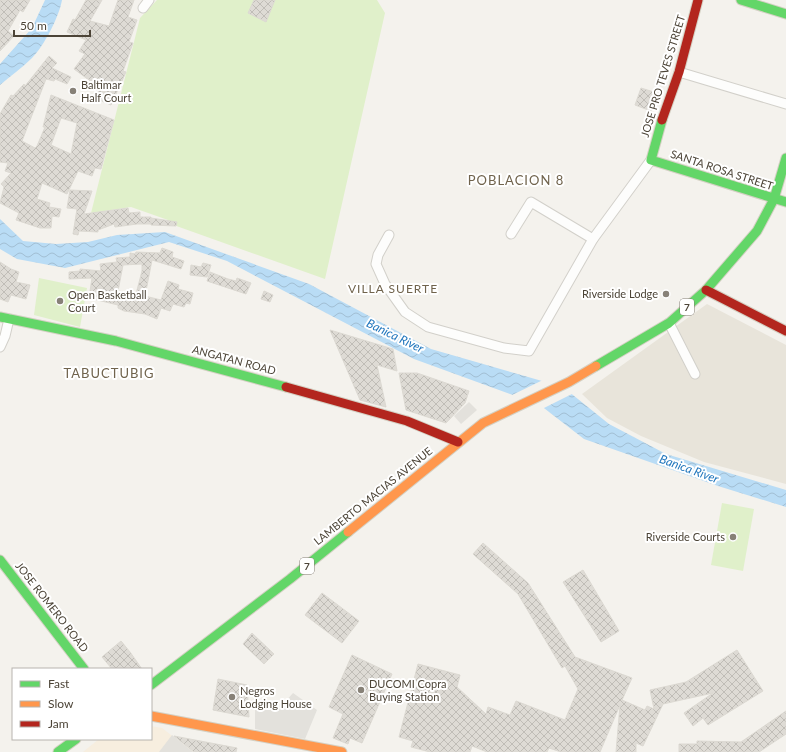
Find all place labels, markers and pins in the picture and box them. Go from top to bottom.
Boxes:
place label: Baltimar Half Court [81,78,131,104]
marker: Baltimar Half Court [68,86,78,96]
place label: Riverside Lodge [582,287,658,300]
place label: Open Basketball Court [68,288,147,314]
marker: Riverside Lodge [661,289,671,299]
marker: Open Basketball Court [55,296,65,306]
place label: Riverside Courts [646,530,725,543]
marker: Riverside Courts [728,532,738,542]
place label: DUCOMI Copra Buying Station [369,677,447,703]
place label: Negros Lodging House [240,684,312,710]
marker: DUCOMI Copra Buying Station [356,685,366,695]
marker: Negros Lodging House [227,692,237,702]

